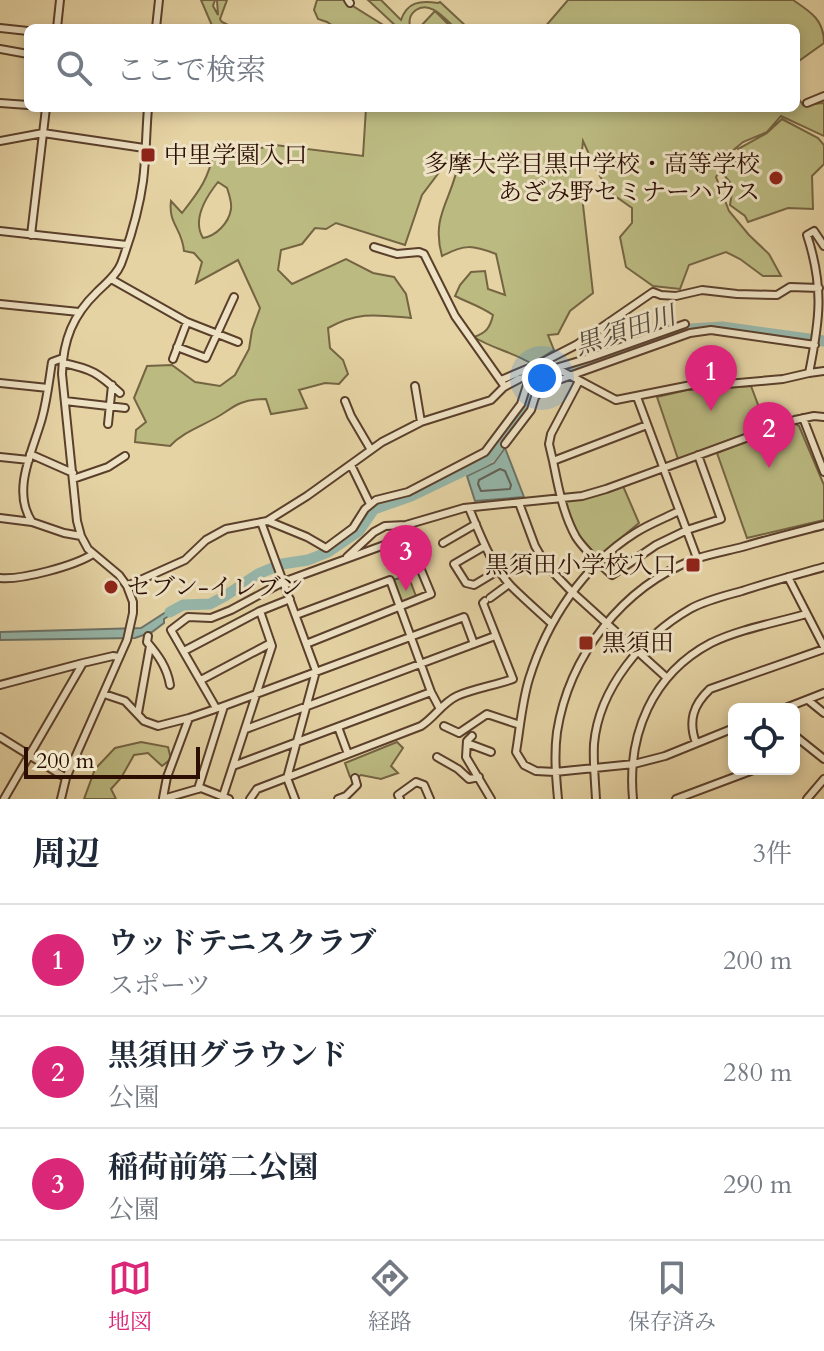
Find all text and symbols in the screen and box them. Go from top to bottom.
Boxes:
search box [24,24,800,112]
icon: search [52,46,96,90]
text: ここで検索 [116,50,266,91]
place label: 中里学園入口 [164,139,308,172]
marker: 中里学園入口 [139,146,157,164]
place label: 多摩大学目黒中学校・高等学校 あざみ野セミナーハウス [424,148,760,209]
marker: 多摩大学目黒中学校・高等学校 あざみ野セミナーハウス [767,169,785,187]
water label: 黒須田川 [570,297,683,363]
pin: 1 [685,345,737,411]
your location [522,358,562,398]
pin: 2 [743,402,795,468]
pin: 3 [380,525,432,591]
place label: 黒須田小学校入口 [485,549,677,582]
marker: 黒須田小学校入口 [684,556,702,574]
place label: セブン-イレブン [127,571,304,604]
marker: セブン-イレブン [102,578,120,596]
place label: 黒須田 [602,627,674,660]
marker: 黒須田 [577,634,595,652]
map controls [728,703,800,775]
button: locate [728,703,800,775]
scale bar [24,743,200,779]
text: 200 m [36,746,94,776]
text: 周辺 [32,831,100,877]
text: 3件 [753,836,792,871]
text: ウッドテニスクラブ [108,923,376,964]
text: 1 [51,943,65,978]
text: 200 m [723,943,792,978]
text: スポーツ [108,968,211,1003]
text: 黒須田グラウンド [108,1035,348,1076]
text: 2 [51,1055,65,1090]
text: 280 m [723,1055,792,1090]
text: 公園 [108,1080,160,1115]
text: 稲荷前第二公園 [108,1147,318,1188]
text: 3 [51,1167,65,1202]
text: 290 m [723,1167,792,1202]
text: 公園 [108,1192,160,1227]
tab: 地図 [108,1256,152,1337]
tab: 経路 [368,1256,412,1337]
tab: 保存済み [628,1256,716,1337]

